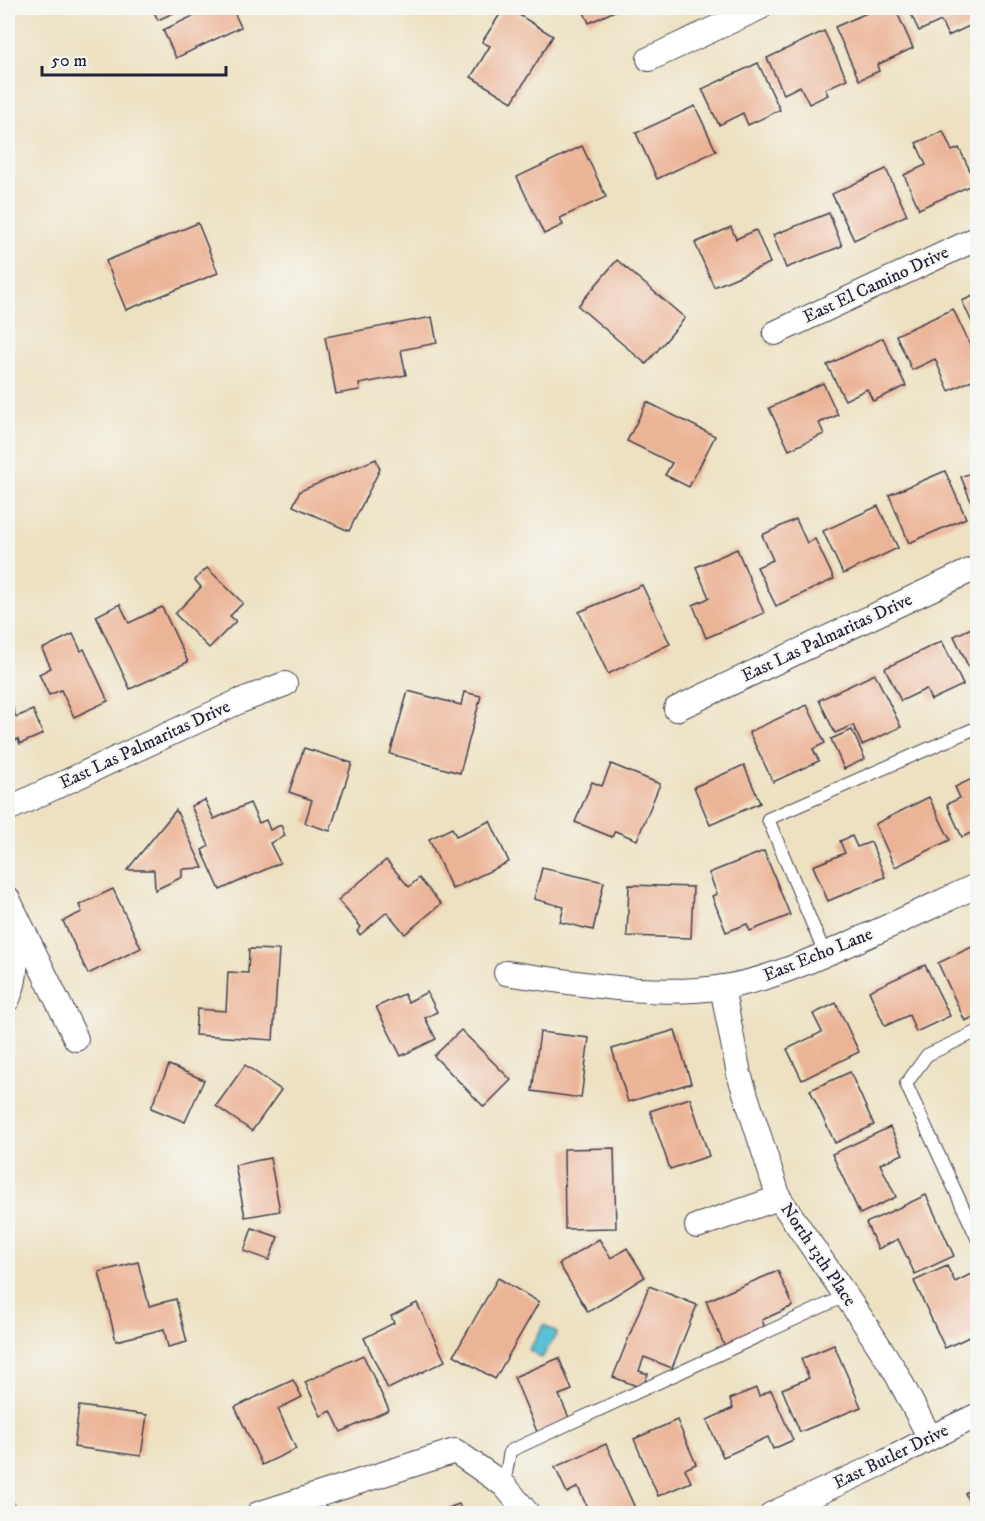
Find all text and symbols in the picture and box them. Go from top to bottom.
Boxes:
scale bar [42,39,226,77]
text: 50 m [51,50,87,72]
street label: East El Camino Drive [800,242,952,328]
street label: East Las Palmaritas Drive [738,589,916,687]
street label: East Las Palmaritas Drive [56,696,234,794]
street label: East Echo Lane [760,923,876,987]
street label: North 13th Place [775,1199,861,1311]
street label: East Butler Drive [830,1420,952,1494]

